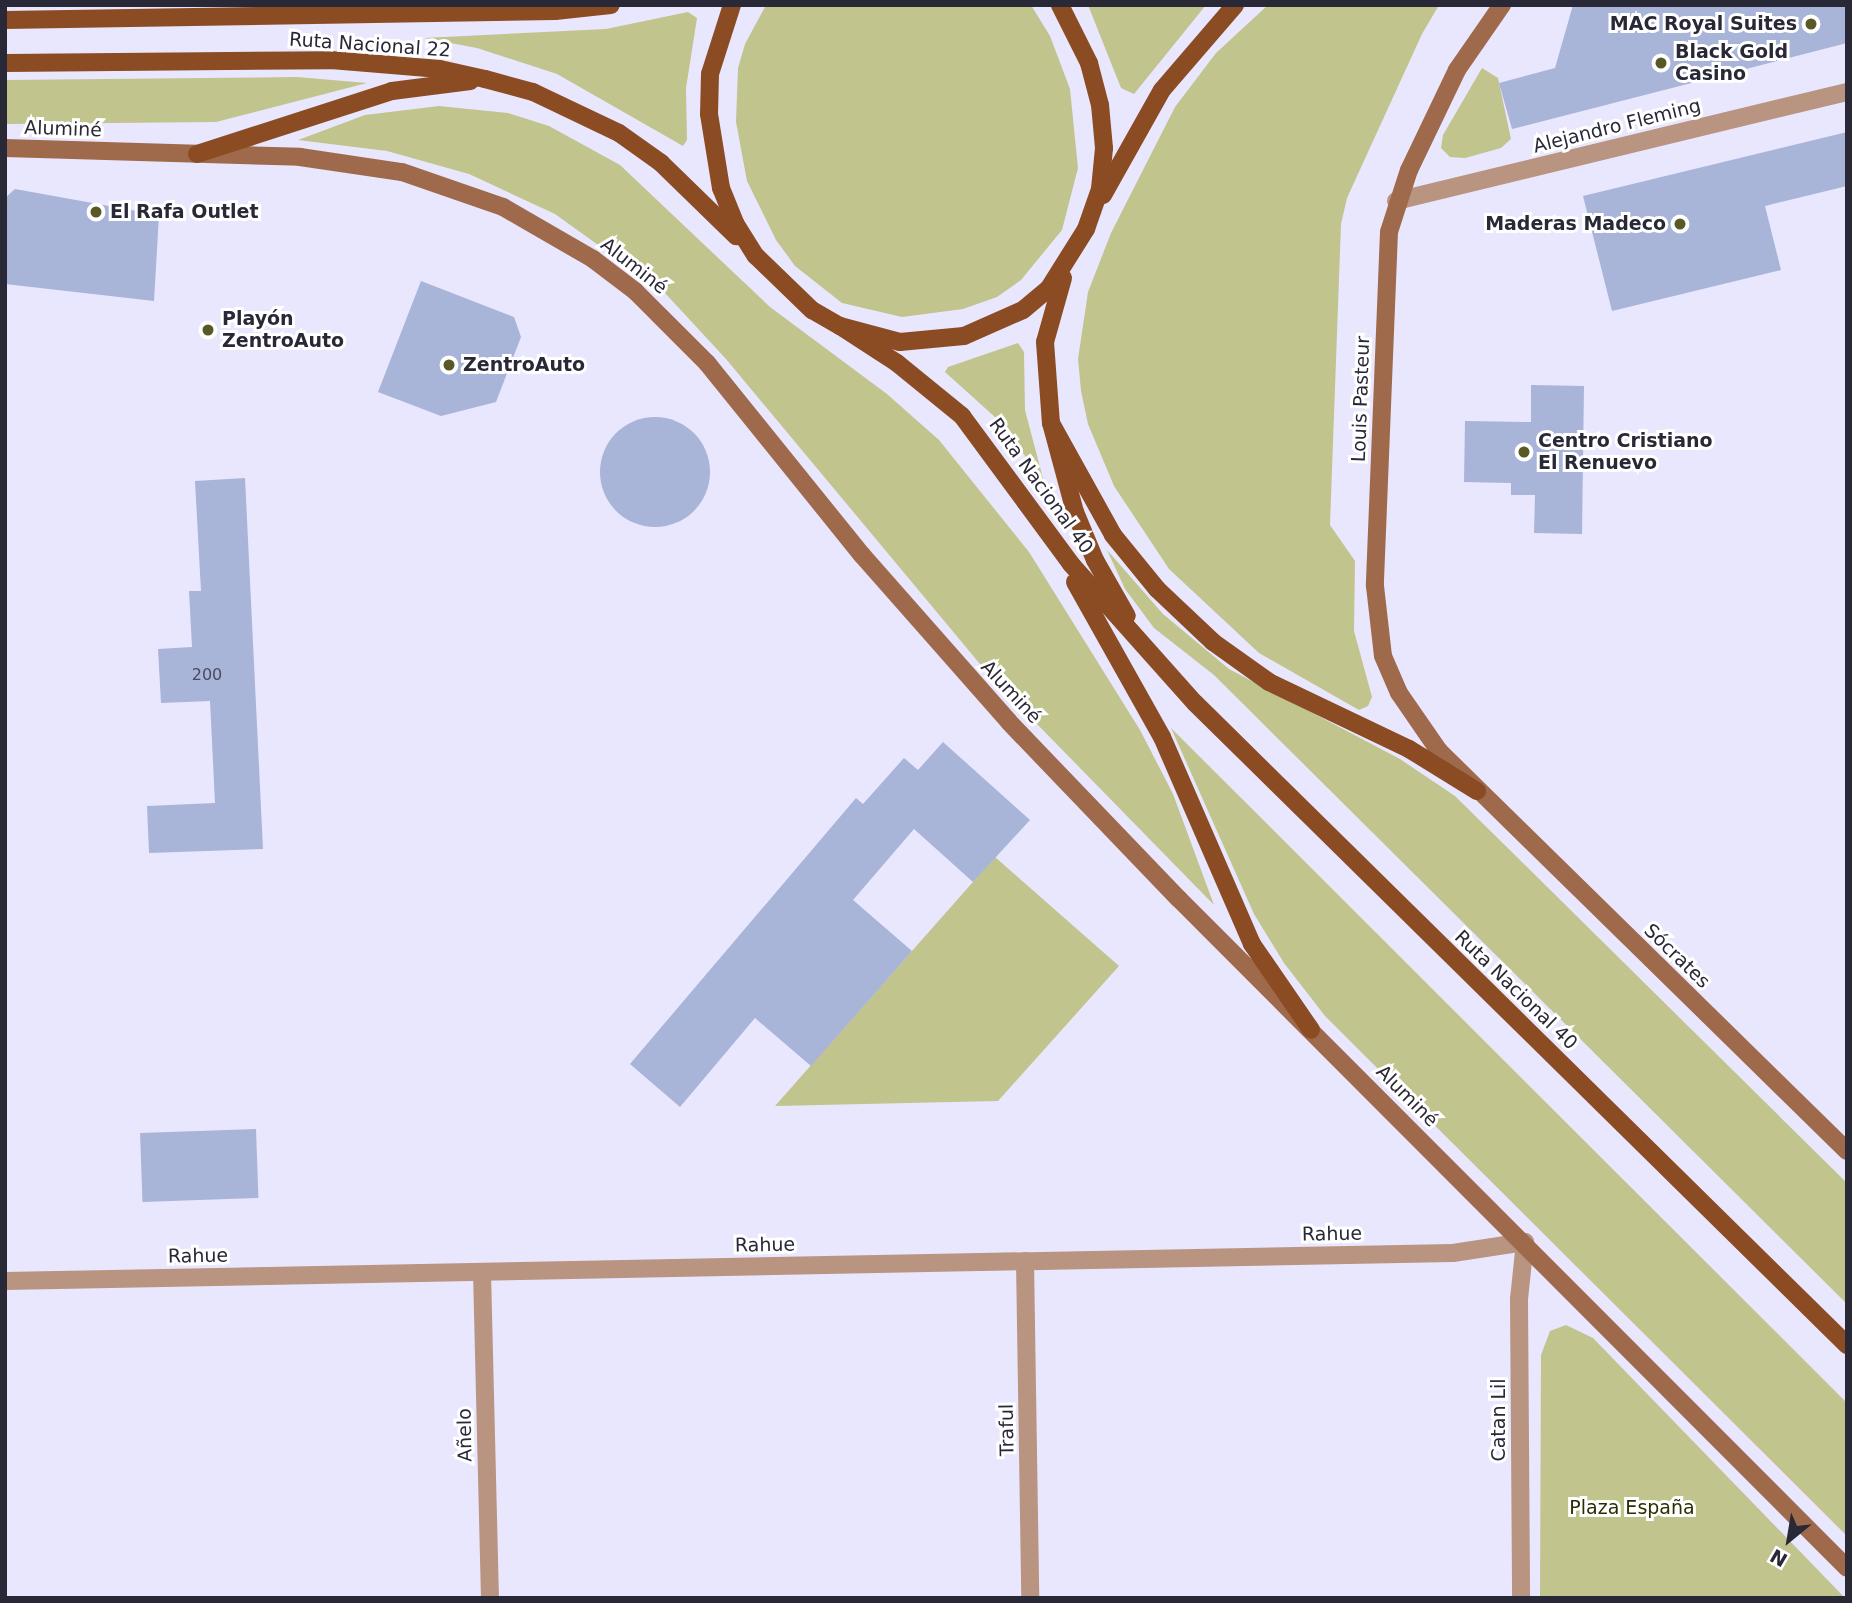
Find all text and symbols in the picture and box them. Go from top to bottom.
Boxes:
place label: MAC Royal Suites [1610,13,1797,35]
marker: MAC Royal Suites [1803,16,1819,32]
street label: Ruta Nacional 22 [288,28,452,62]
place label: Black Gold Casino [1675,41,1788,85]
marker: Black Gold Casino [1653,55,1669,71]
street label: Alejandro Fleming [1531,94,1703,158]
street label: Aluminé [24,116,102,142]
place label: El Rafa Outlet [110,201,259,223]
marker: El Rafa Outlet [88,204,104,220]
place label: Maderas Madeco [1485,213,1666,235]
marker: Maderas Madeco [1672,216,1688,232]
street label: Aluminé [596,233,672,299]
place label: Playón ZentroAuto [222,308,344,352]
marker: Playón ZentroAuto [200,322,216,338]
street label: Louis Pasteur [1347,336,1375,462]
place label: ZentroAuto [463,354,585,376]
marker: ZentroAuto [441,357,457,373]
street label: Ruta Nacional 40 [984,414,1098,558]
place label: Centro Cristiano El Renuevo [1538,430,1713,474]
marker: Centro Cristiano El Renuevo [1516,444,1532,460]
street label: Aluminé [976,656,1046,728]
house number: 200 [192,665,222,685]
street label: Sócrates [1639,919,1715,993]
street label: Ruta Nacional 40 [1450,926,1582,1054]
street label: Aluminé [1371,1060,1443,1132]
street label: Rahue [1302,1222,1362,1246]
street label: Rahue [735,1233,795,1257]
street label: Rahue [168,1244,228,1268]
street label: Catan Lil [1488,1378,1510,1462]
street label: Traful [995,1404,1019,1456]
street label: Añelo [453,1408,477,1462]
park label: Plaza España [1569,1497,1695,1519]
north arrow [1754,1505,1824,1575]
text: N [1766,1545,1791,1572]

